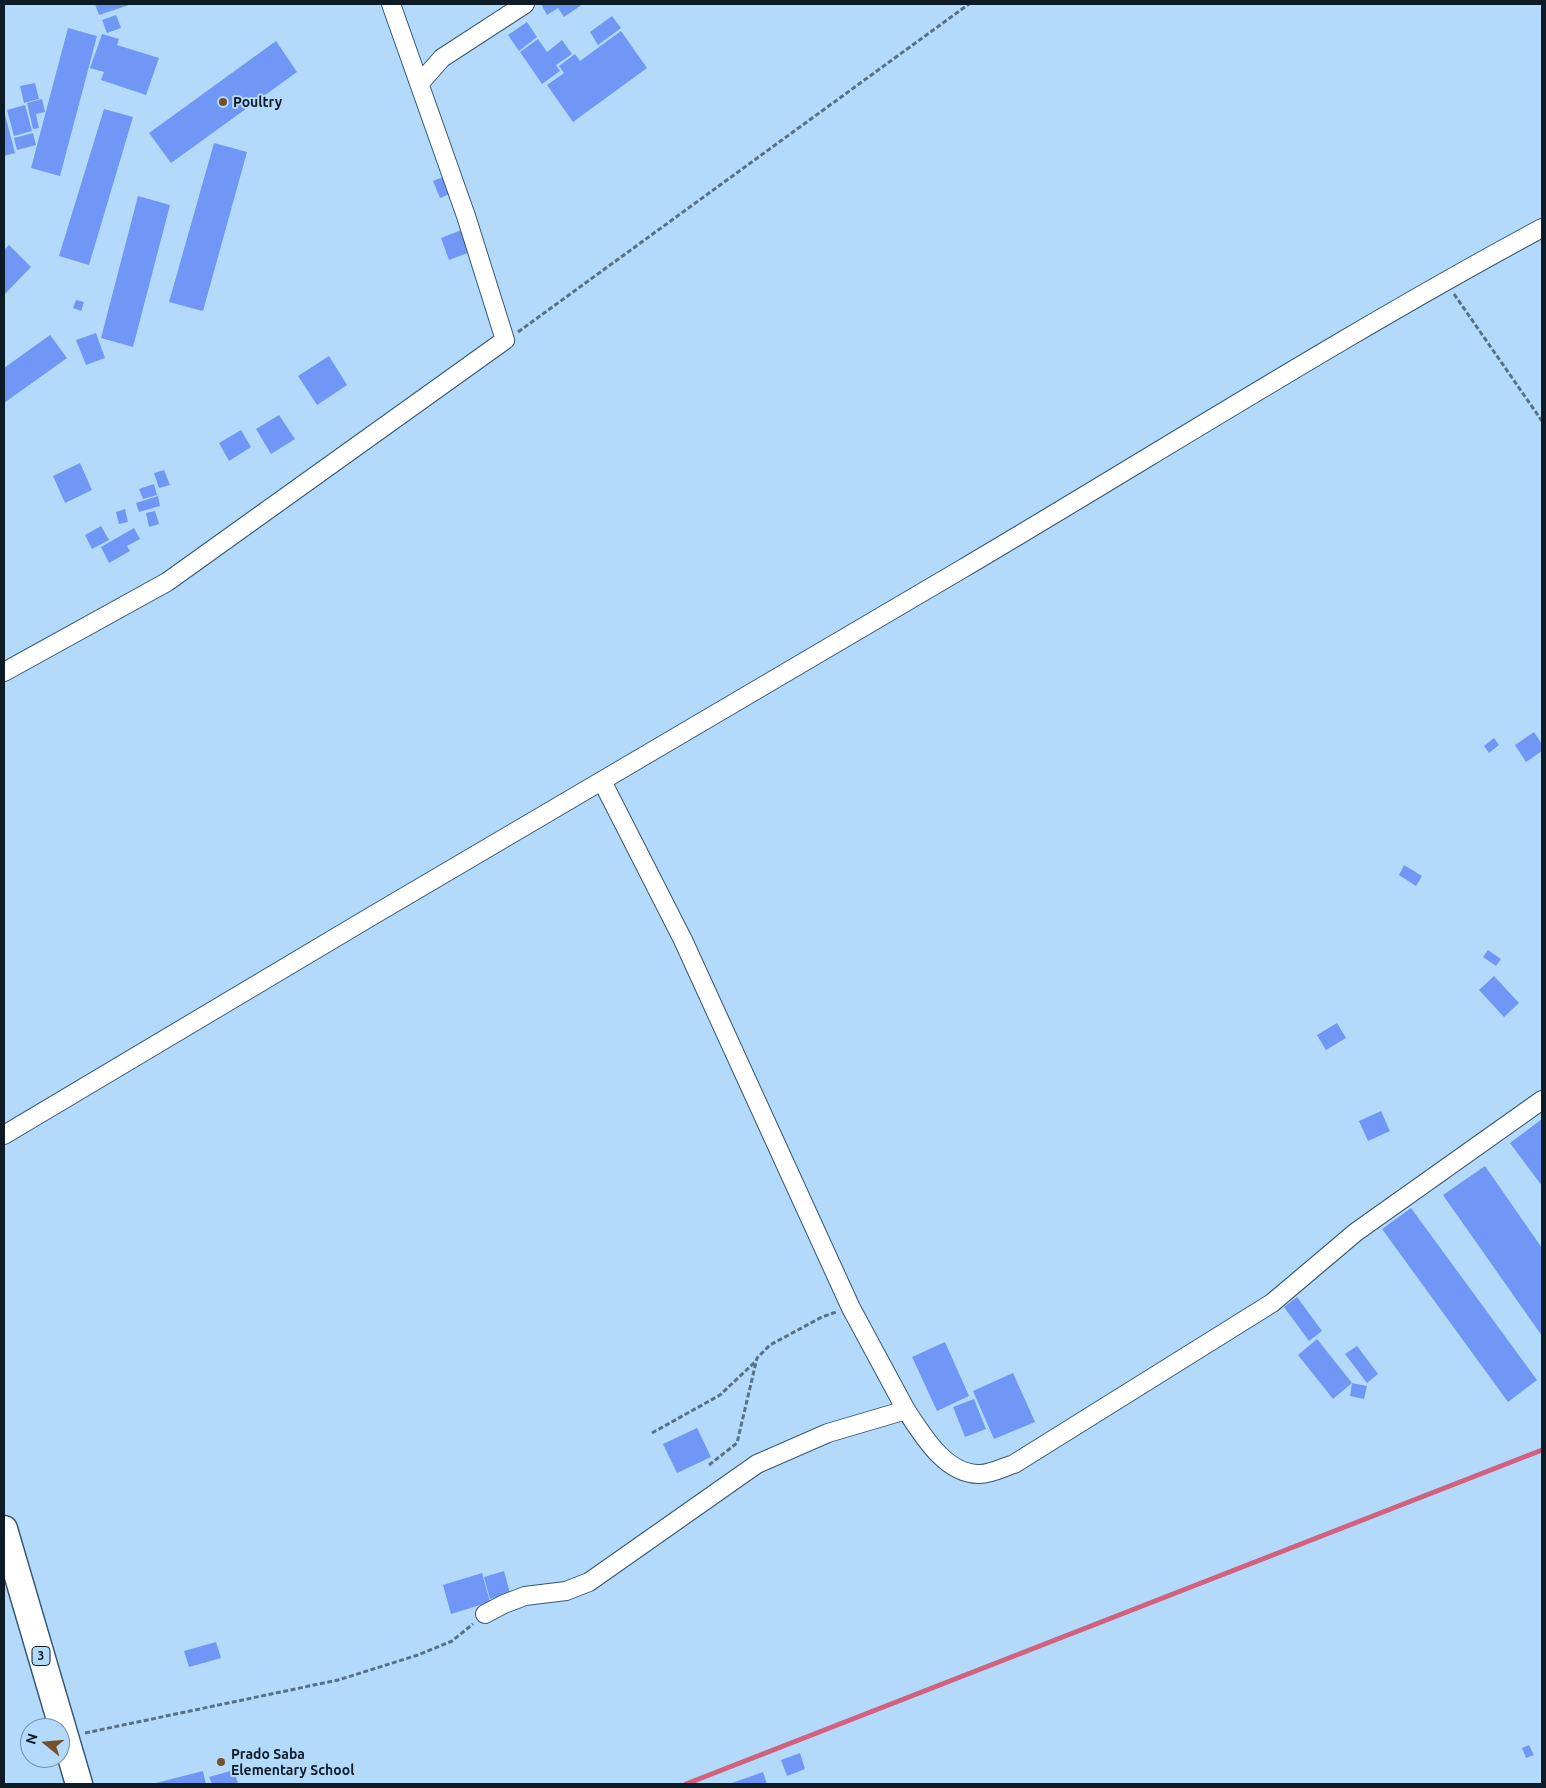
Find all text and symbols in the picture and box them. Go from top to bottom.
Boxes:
place label: Poultry [233,94,282,110]
marker: Poultry [217,96,229,108]
road number: 3 [32,1646,50,1665]
north arrow [20,1718,70,1768]
text: N [22,1732,41,1746]
place label: Prado Saba Elementary School [231,1746,354,1778]
marker: Prado Saba Elementary School [215,1756,227,1768]

